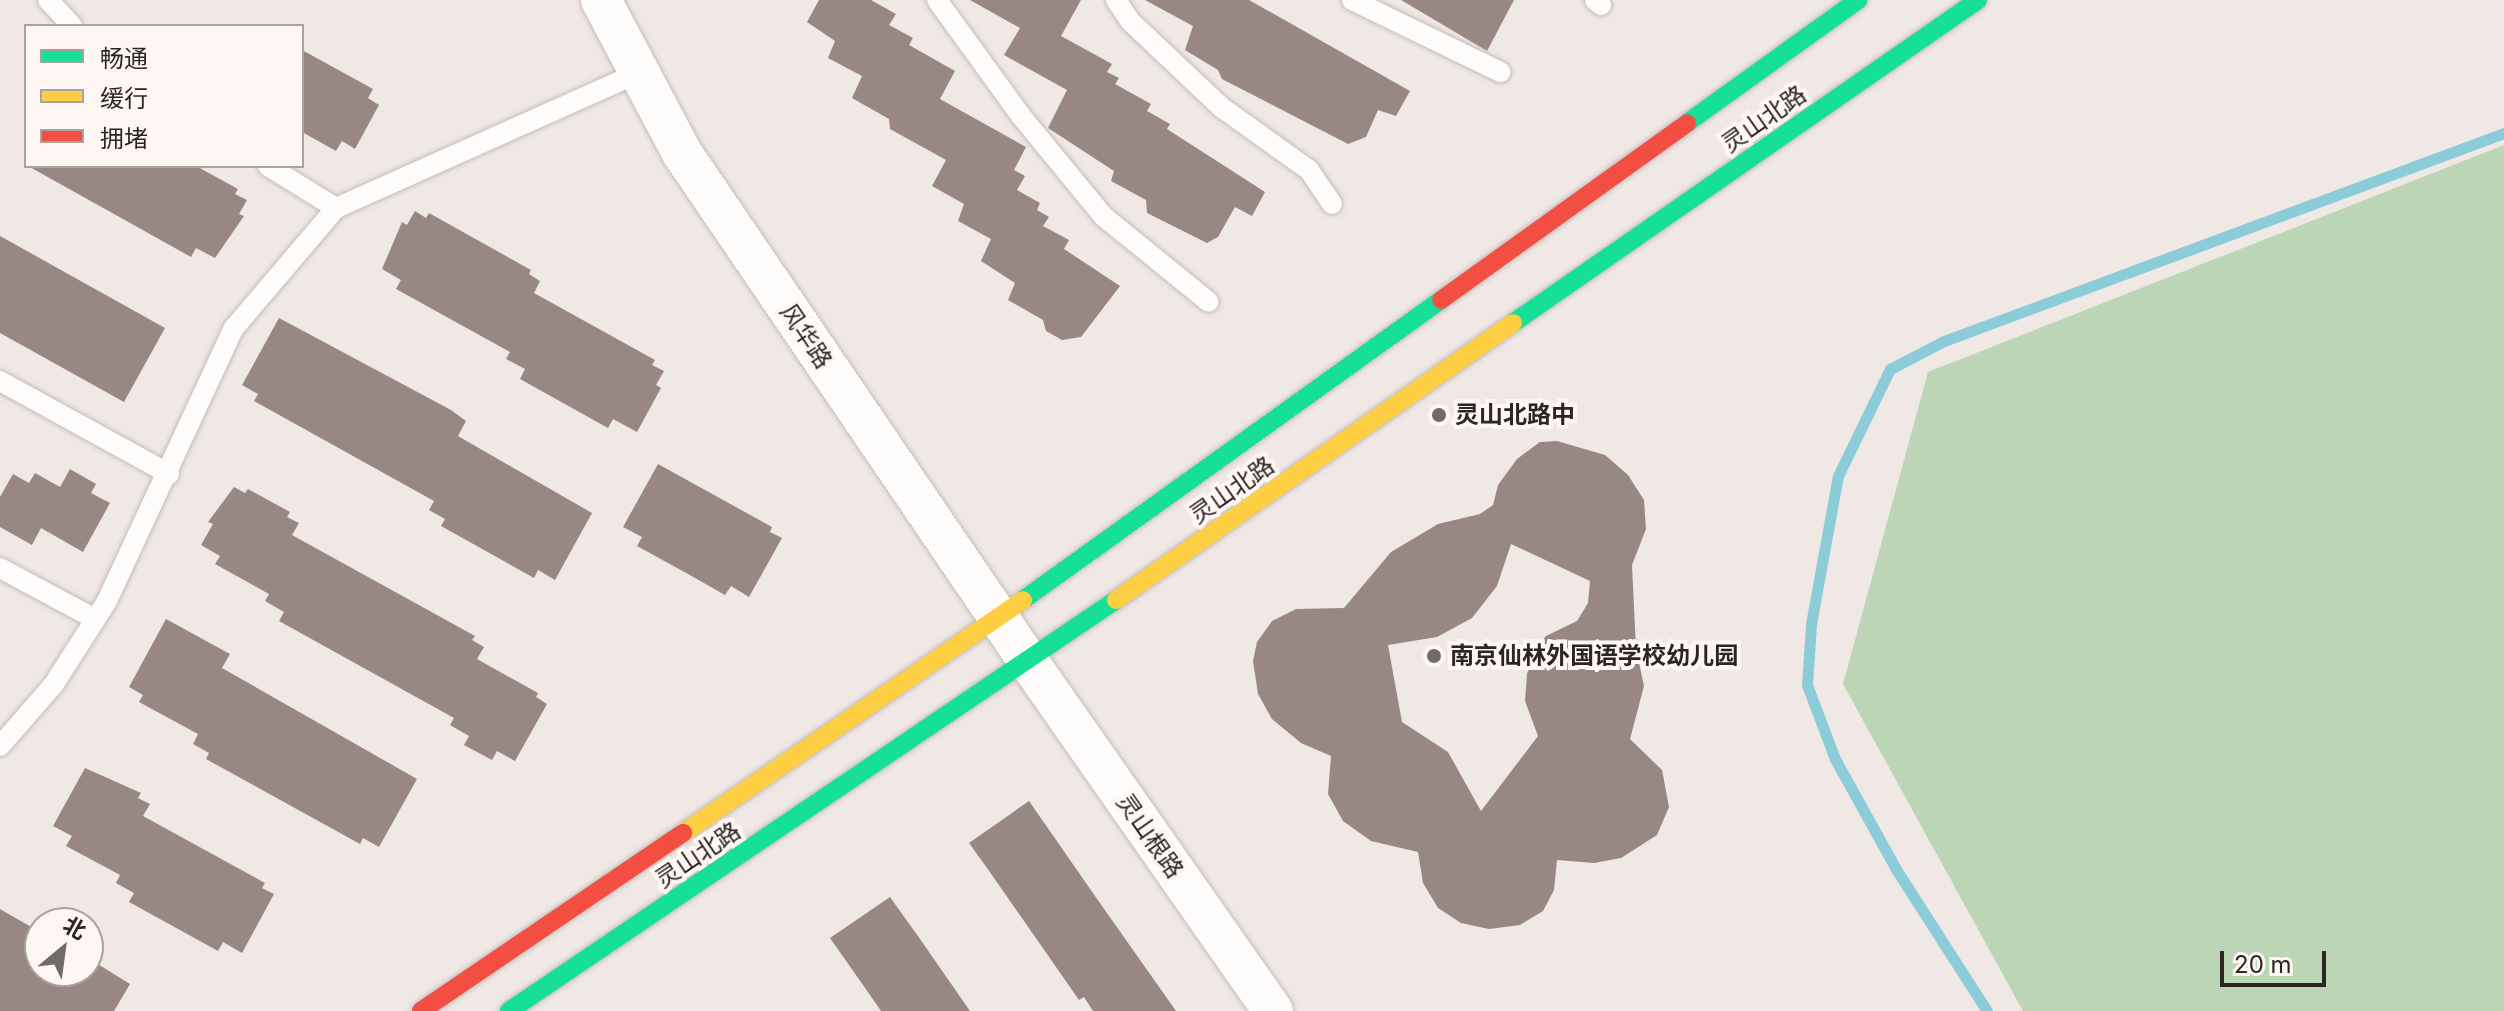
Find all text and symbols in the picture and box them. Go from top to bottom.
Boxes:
legend [24,24,304,168]
text: 畅通 [100,44,148,73]
street label: 灵山北路 [1716,80,1812,158]
text: 缓行 [100,84,148,113]
text: 拥堵 [100,124,148,153]
street label: 风华路 [774,298,838,374]
place label: 灵山北路中 [1455,401,1575,429]
marker: 灵山北路中 [1430,406,1448,424]
street label: 灵山北路 [1184,451,1280,529]
place label: 南京仙林外国语学校幼儿园 [1450,642,1738,670]
marker: 南京仙林外国语学校幼儿园 [1425,647,1443,665]
street label: 灵山根路 [1111,788,1189,884]
street label: 灵山北路 [650,816,746,894]
north arrow [24,907,104,987]
text: 北 [59,911,91,944]
scale bar [2224,935,2330,985]
text: 20 m [2234,950,2292,979]

